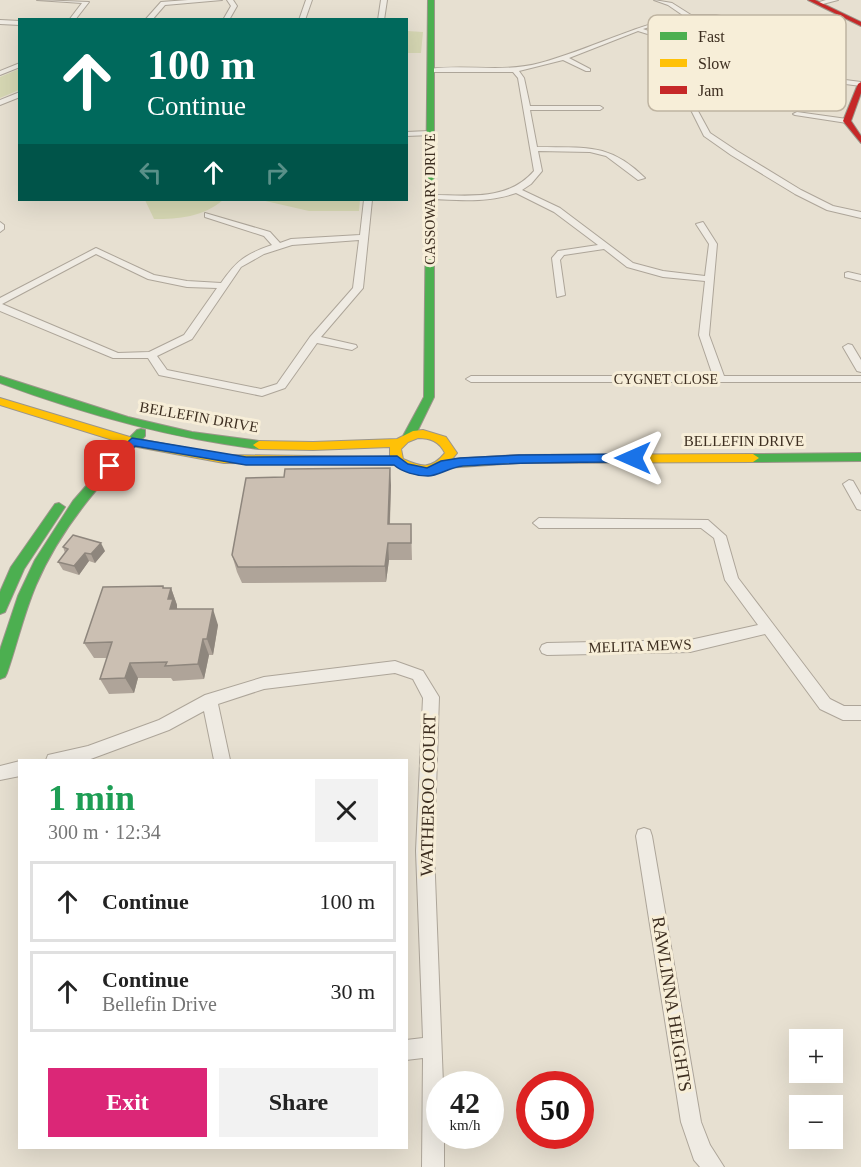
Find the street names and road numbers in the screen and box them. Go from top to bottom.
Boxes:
street label: CASSOWARY DRIVE [423,133,438,265]
street label: CYGNET CLOSE [614,372,718,387]
street label: BELLEFIN DRIVE [138,399,260,435]
street label: BELLEFIN DRIVE [684,433,804,449]
street label: MELITA MEWS [588,636,692,656]
street label: WATHEROO COURT [417,713,439,877]
street label: RAWLINNA HEIGHTS [648,915,696,1093]

